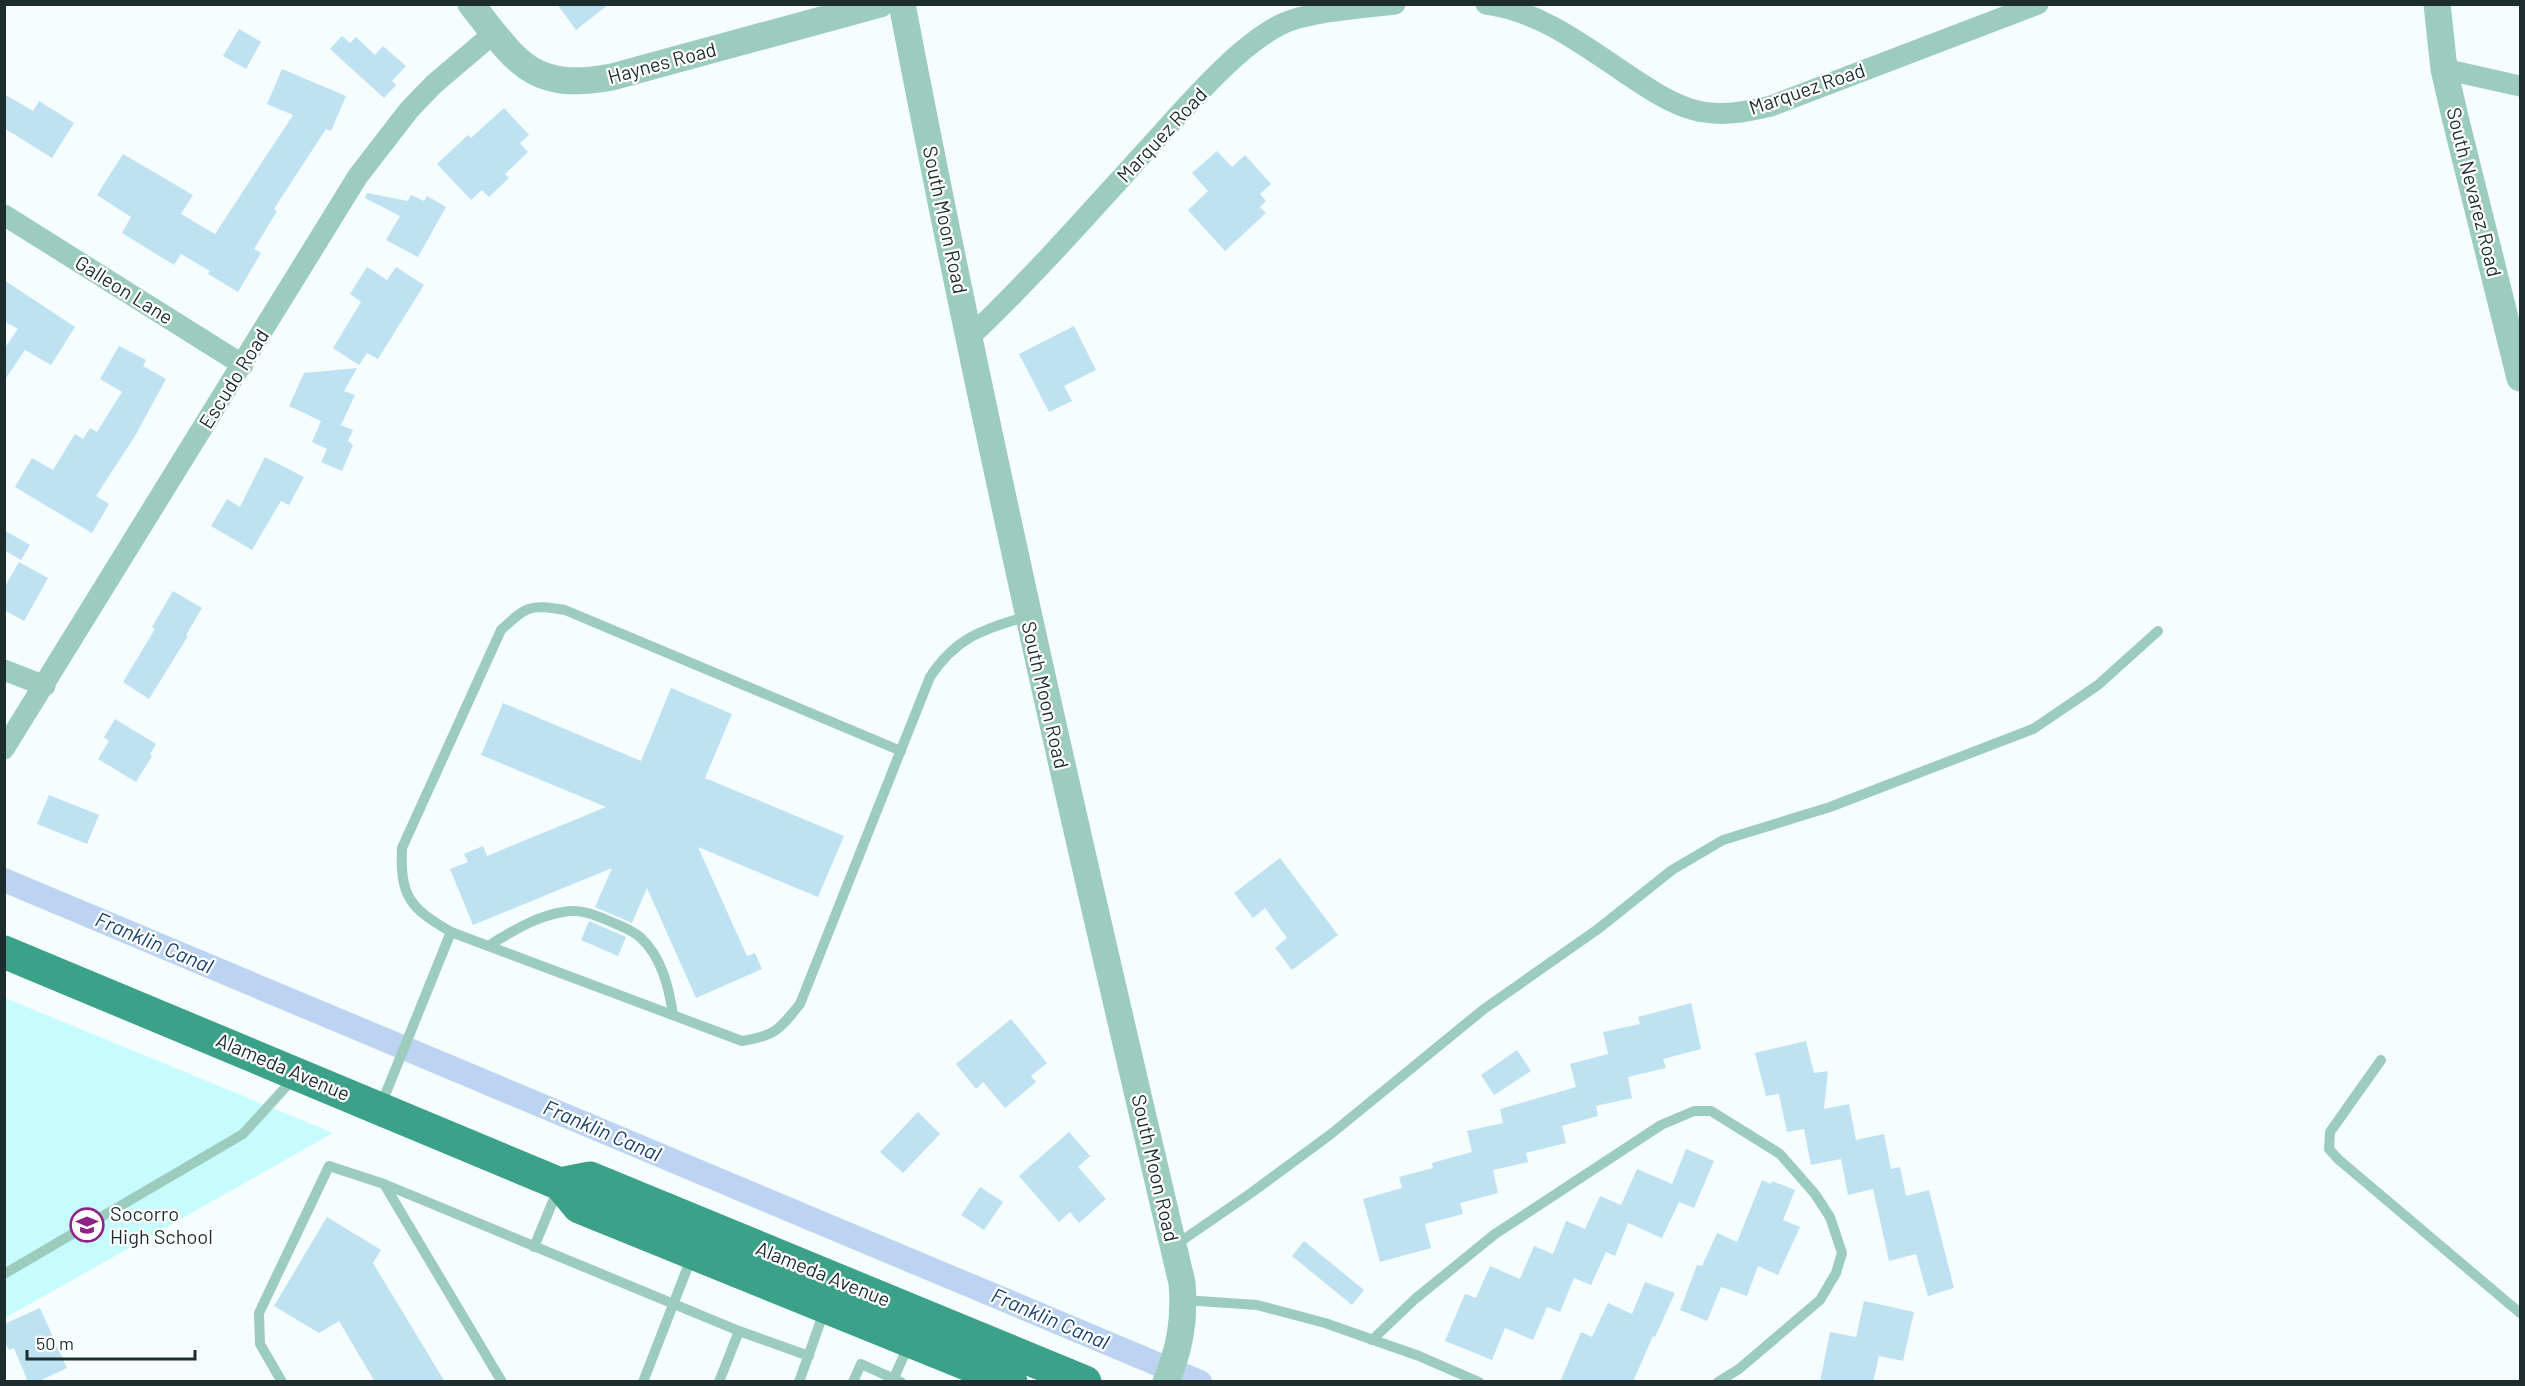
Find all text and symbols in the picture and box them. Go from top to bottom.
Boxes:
street label: Haynes Road [605,36,719,88]
street label: Marquez Road [1746,57,1868,119]
street label: Marquez Road [1111,82,1211,187]
street label: South Nevarez Road [2442,105,2508,279]
street label: South Moon Road [919,144,973,296]
street label: Galleon Lane [71,250,178,329]
street label: Escudo Road [193,324,273,433]
street label: South Moon Road [1017,619,1075,771]
water label: Franklin Canal [92,906,218,978]
street label: Alameda Avenue [213,1027,354,1105]
street label: South Moon Road [1127,1092,1185,1244]
water label: Franklin Canal [540,1094,666,1166]
place label: Socorro High School [110,1201,213,1248]
school or university icon: Socorro High School [69,1207,105,1243]
street label: Alameda Avenue [753,1235,894,1311]
water label: Franklin Canal [988,1282,1114,1354]
scale bar [27,1323,195,1361]
text: 50 m [36,1332,74,1354]

